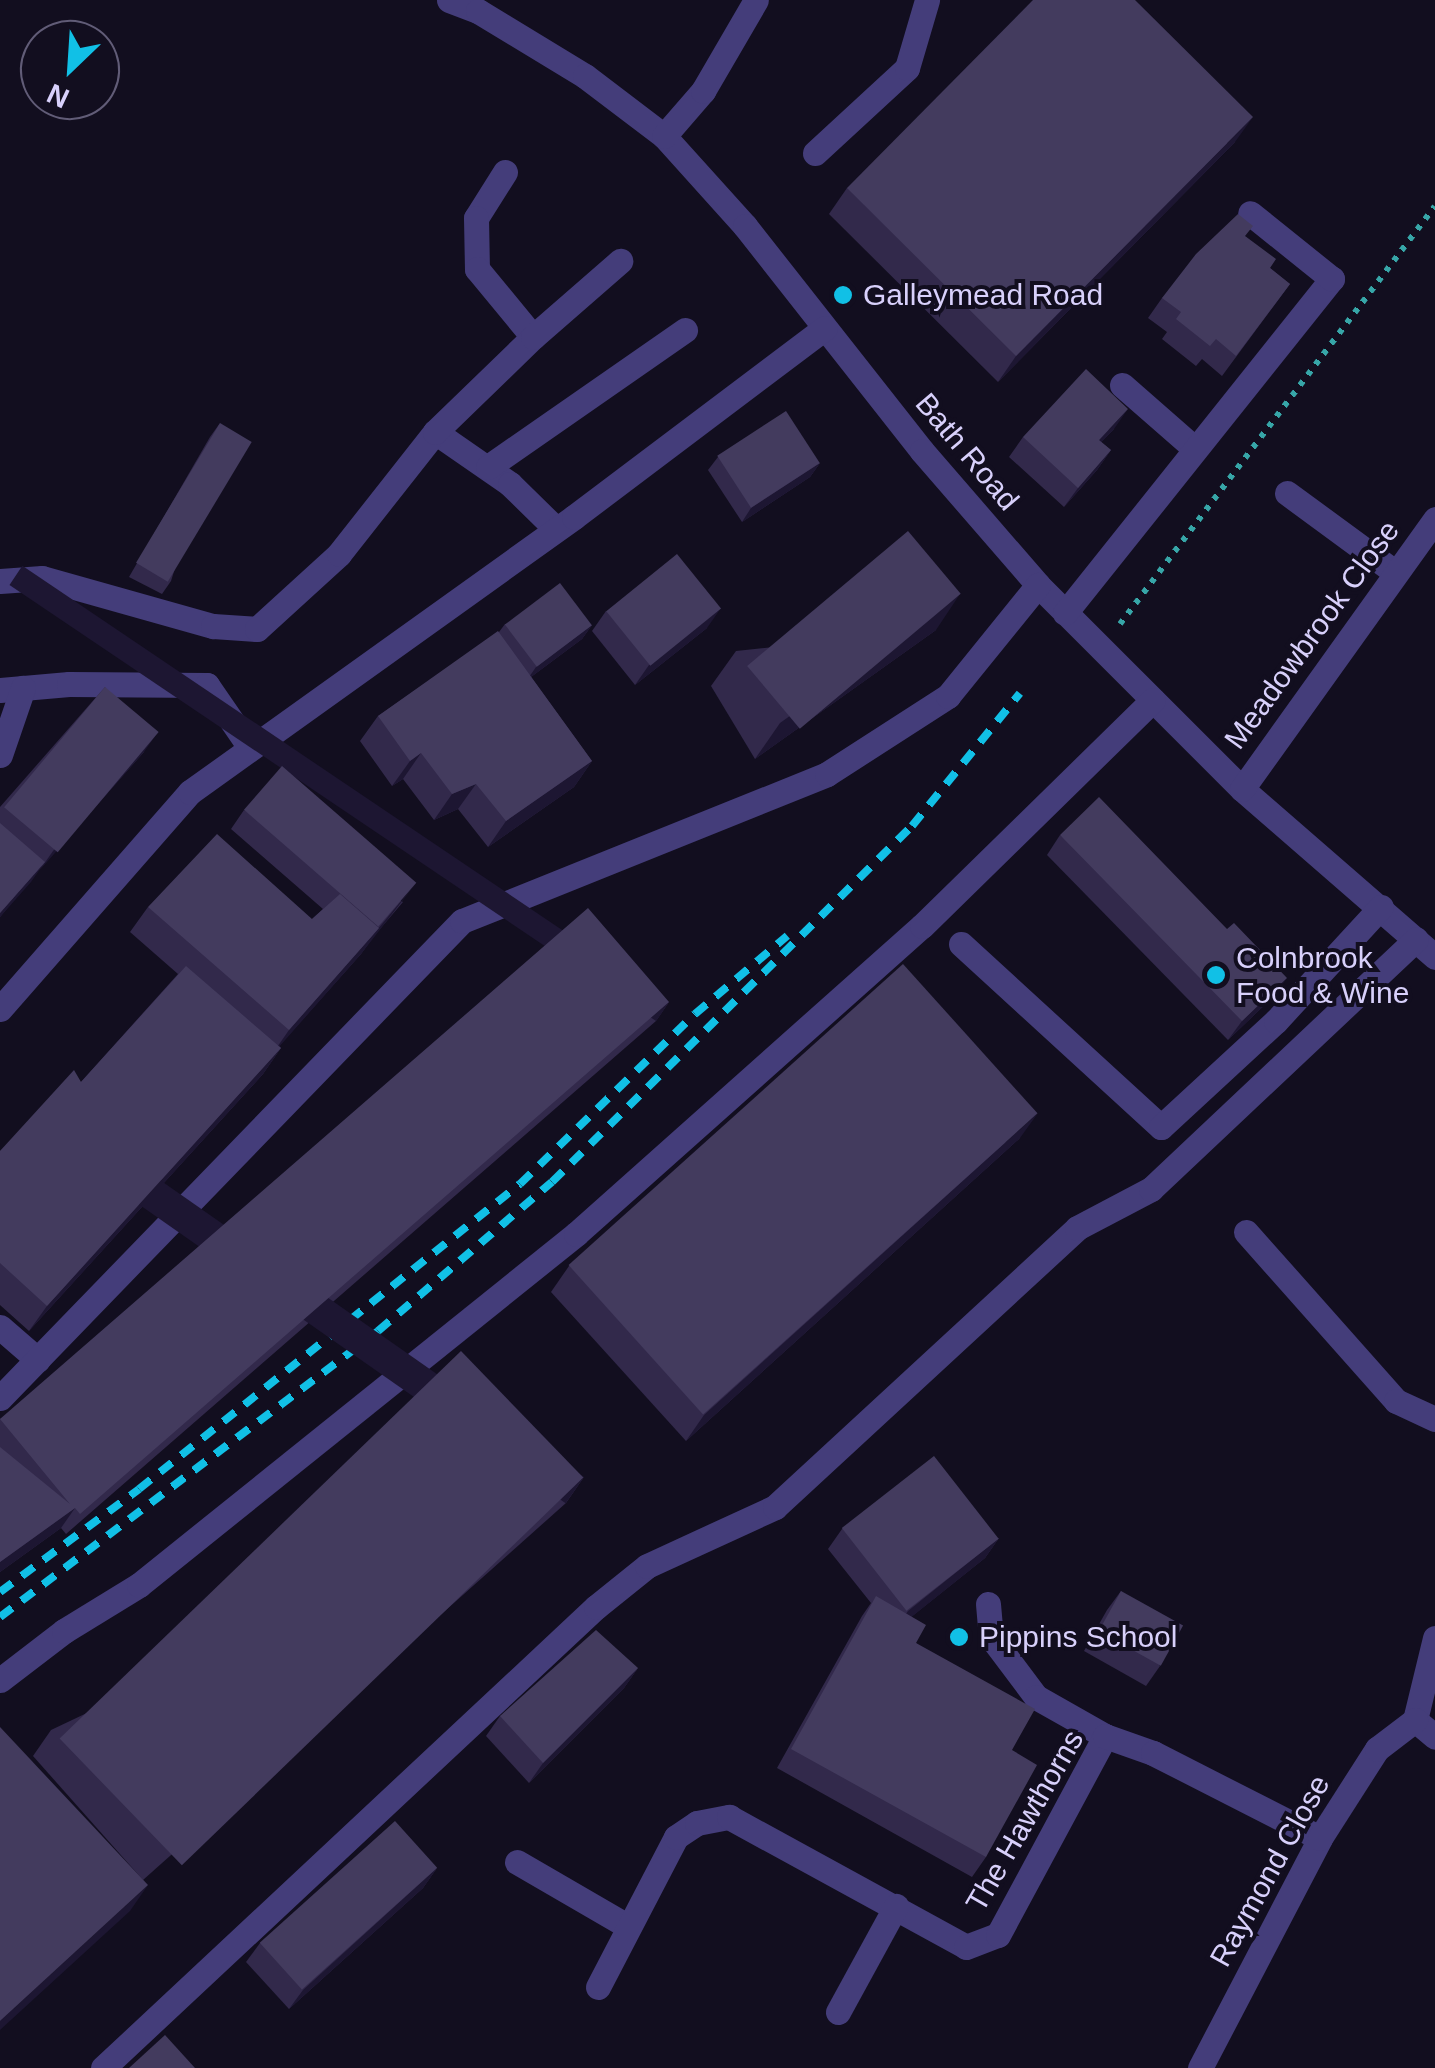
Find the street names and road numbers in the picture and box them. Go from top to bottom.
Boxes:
street label: Bath Road [908,386,1026,518]
street label: Meadowbrook Close [1217,514,1407,756]
street label: The Hawthorns [959,1724,1091,1918]
street label: Raymond Close [1203,1769,1337,1973]

